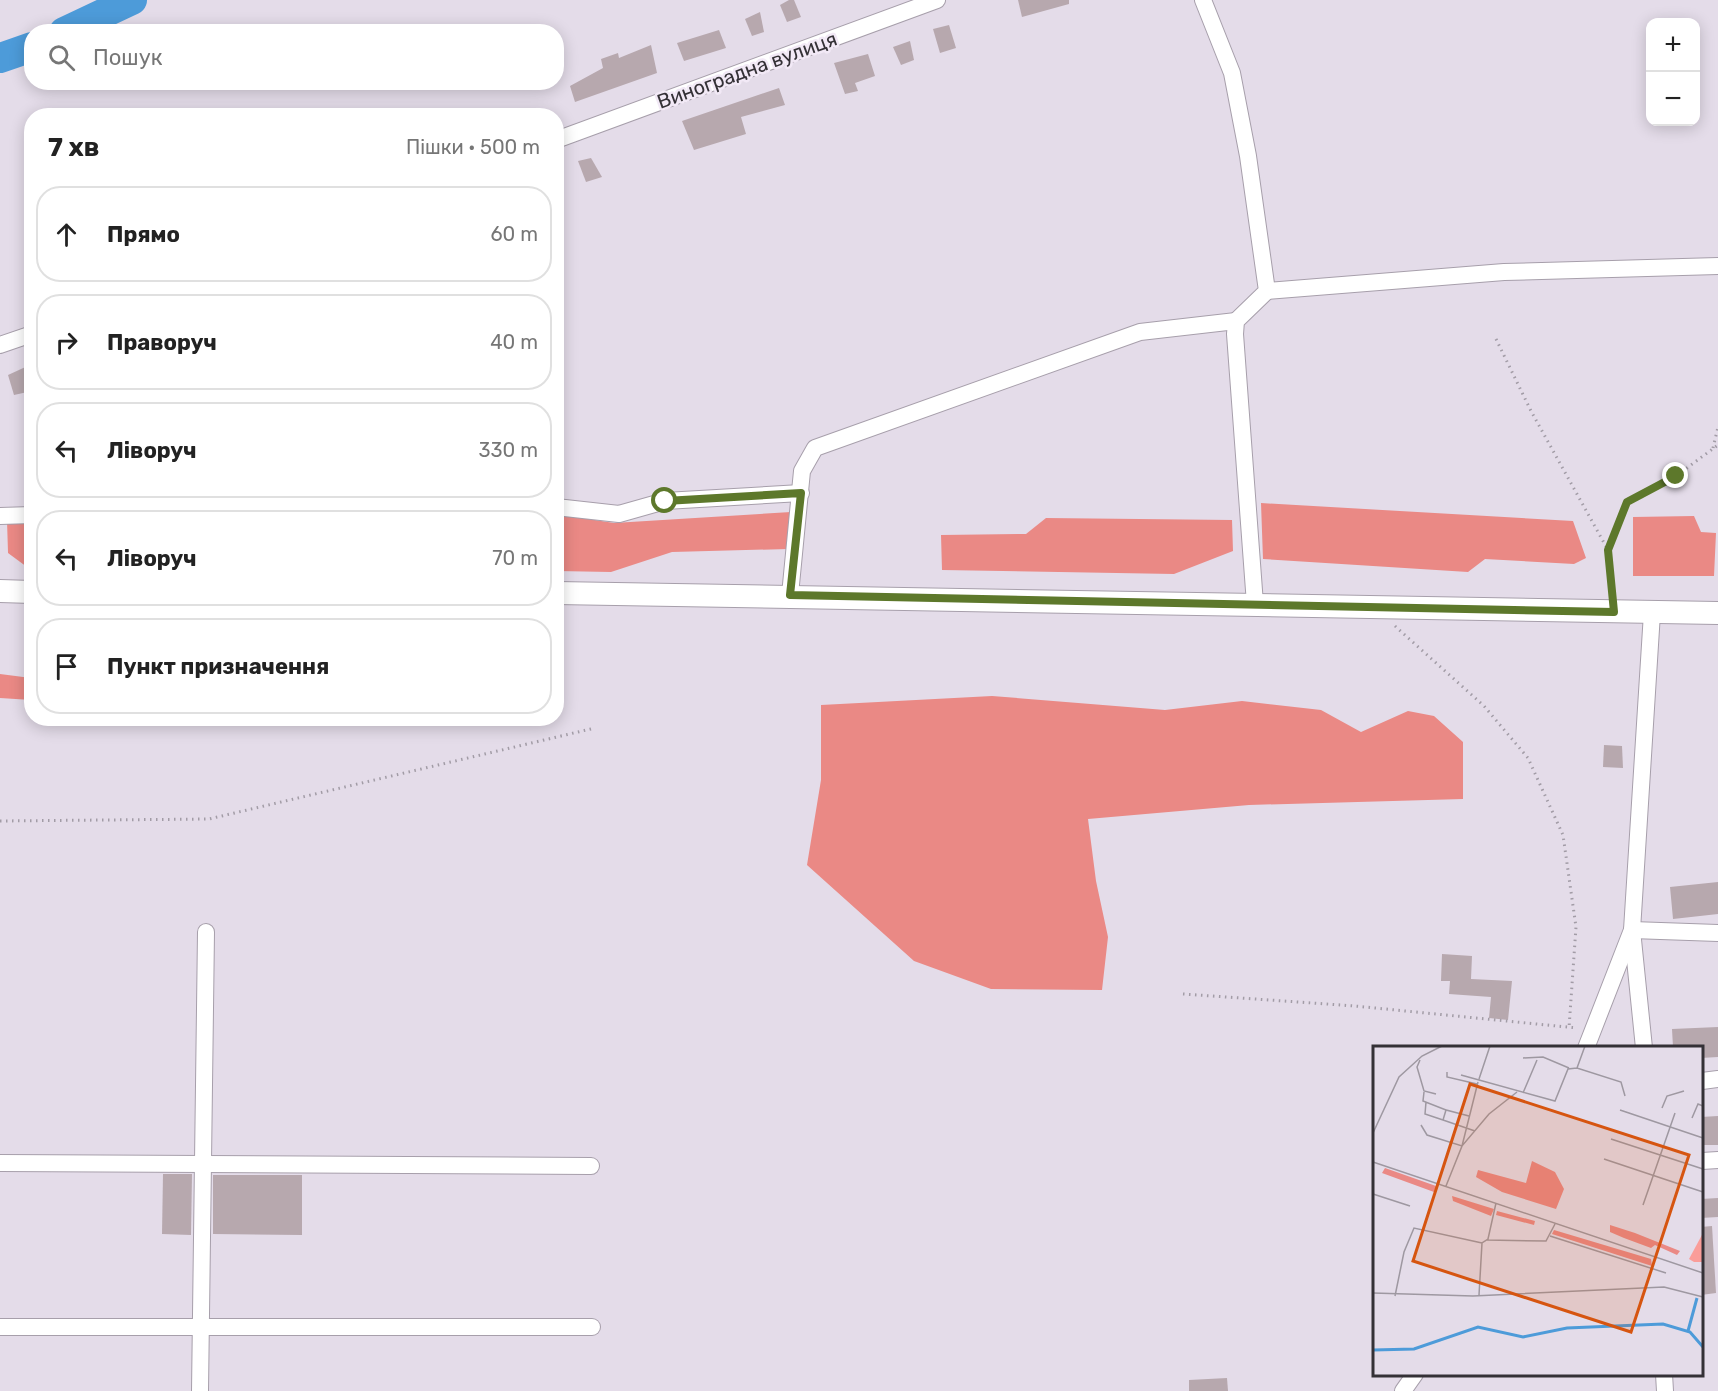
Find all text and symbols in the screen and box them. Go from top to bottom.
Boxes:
map controls [1646,18,1700,126]
button: + [1646,18,1700,72]
search box [24,24,564,90]
street label: Виноградна вулиця [654,26,840,114]
icon: search [45,41,78,74]
text: Пошук [93,44,163,71]
button: − [1646,72,1700,126]
text: 7 хв [48,132,99,163]
text: Пішки · 500 m [406,135,540,159]
icon: ahead [50,218,83,251]
text: Прямо [107,221,180,248]
text: 60 m [491,222,538,246]
icon: right [50,326,83,359]
text: Праворуч [107,329,217,356]
text: 40 m [490,330,538,354]
icon: left [50,434,83,467]
text: Ліворуч [107,437,197,464]
text: 330 m [479,438,538,462]
route end [1662,462,1688,488]
route start [651,487,677,513]
icon: left [50,542,83,575]
text: Ліворуч [107,545,197,572]
text: 70 m [492,546,538,570]
icon: arrive [50,650,83,683]
text: Пункт призначення [107,653,329,680]
inset map [1373,1046,1703,1376]

